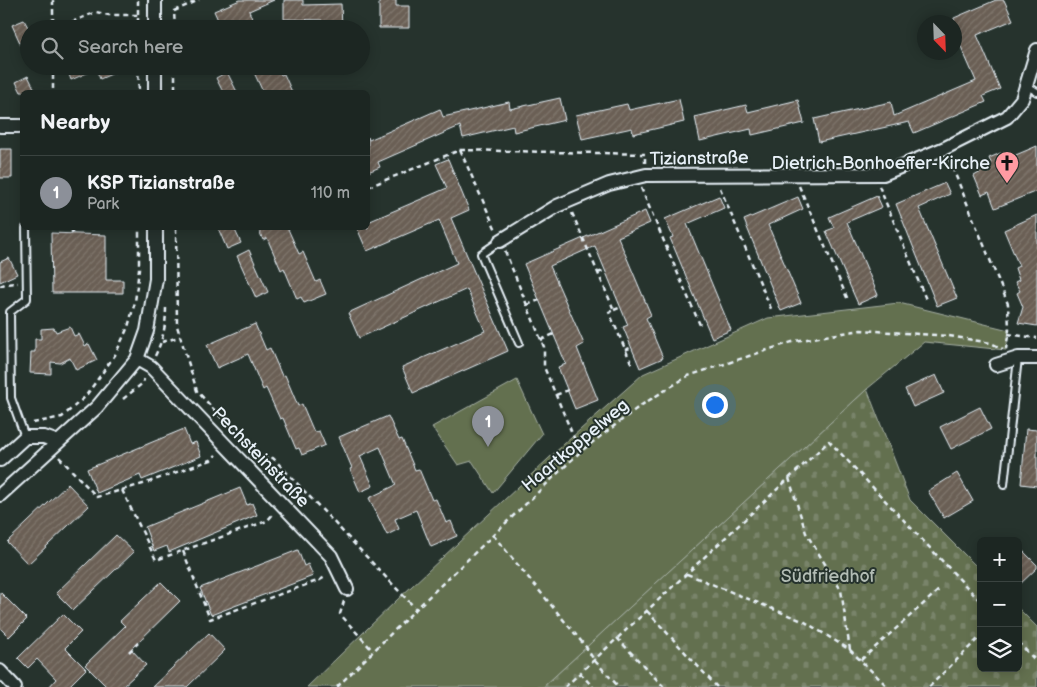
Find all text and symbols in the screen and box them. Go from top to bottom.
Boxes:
north arrow [917,15,962,60]
search box [20,20,370,75]
icon: search [38,34,66,62]
text: Search here [78,36,183,59]
text: Nearby [40,110,110,135]
street label: Tizianstraße [649,147,749,170]
church icon: Dietrich-Bonhoeffer-Kirche [994,150,1020,184]
place label: Dietrich-Bonhoeffer-Kirche [772,153,990,174]
text: KSP Tizianstraße [87,172,235,195]
text: 1 [53,184,59,203]
text: 110 m [311,184,350,203]
text: Park [87,195,119,214]
your location [702,392,728,418]
street label: Haartkoppelweg [518,395,633,496]
street label: Pechsteinstraße [208,403,314,512]
pin: 1 [472,406,504,447]
map controls [977,537,1022,672]
button: + [977,537,1022,582]
park label: Südfriedhof [781,566,876,587]
button: − [977,582,1022,627]
button: layers [977,627,1022,672]

